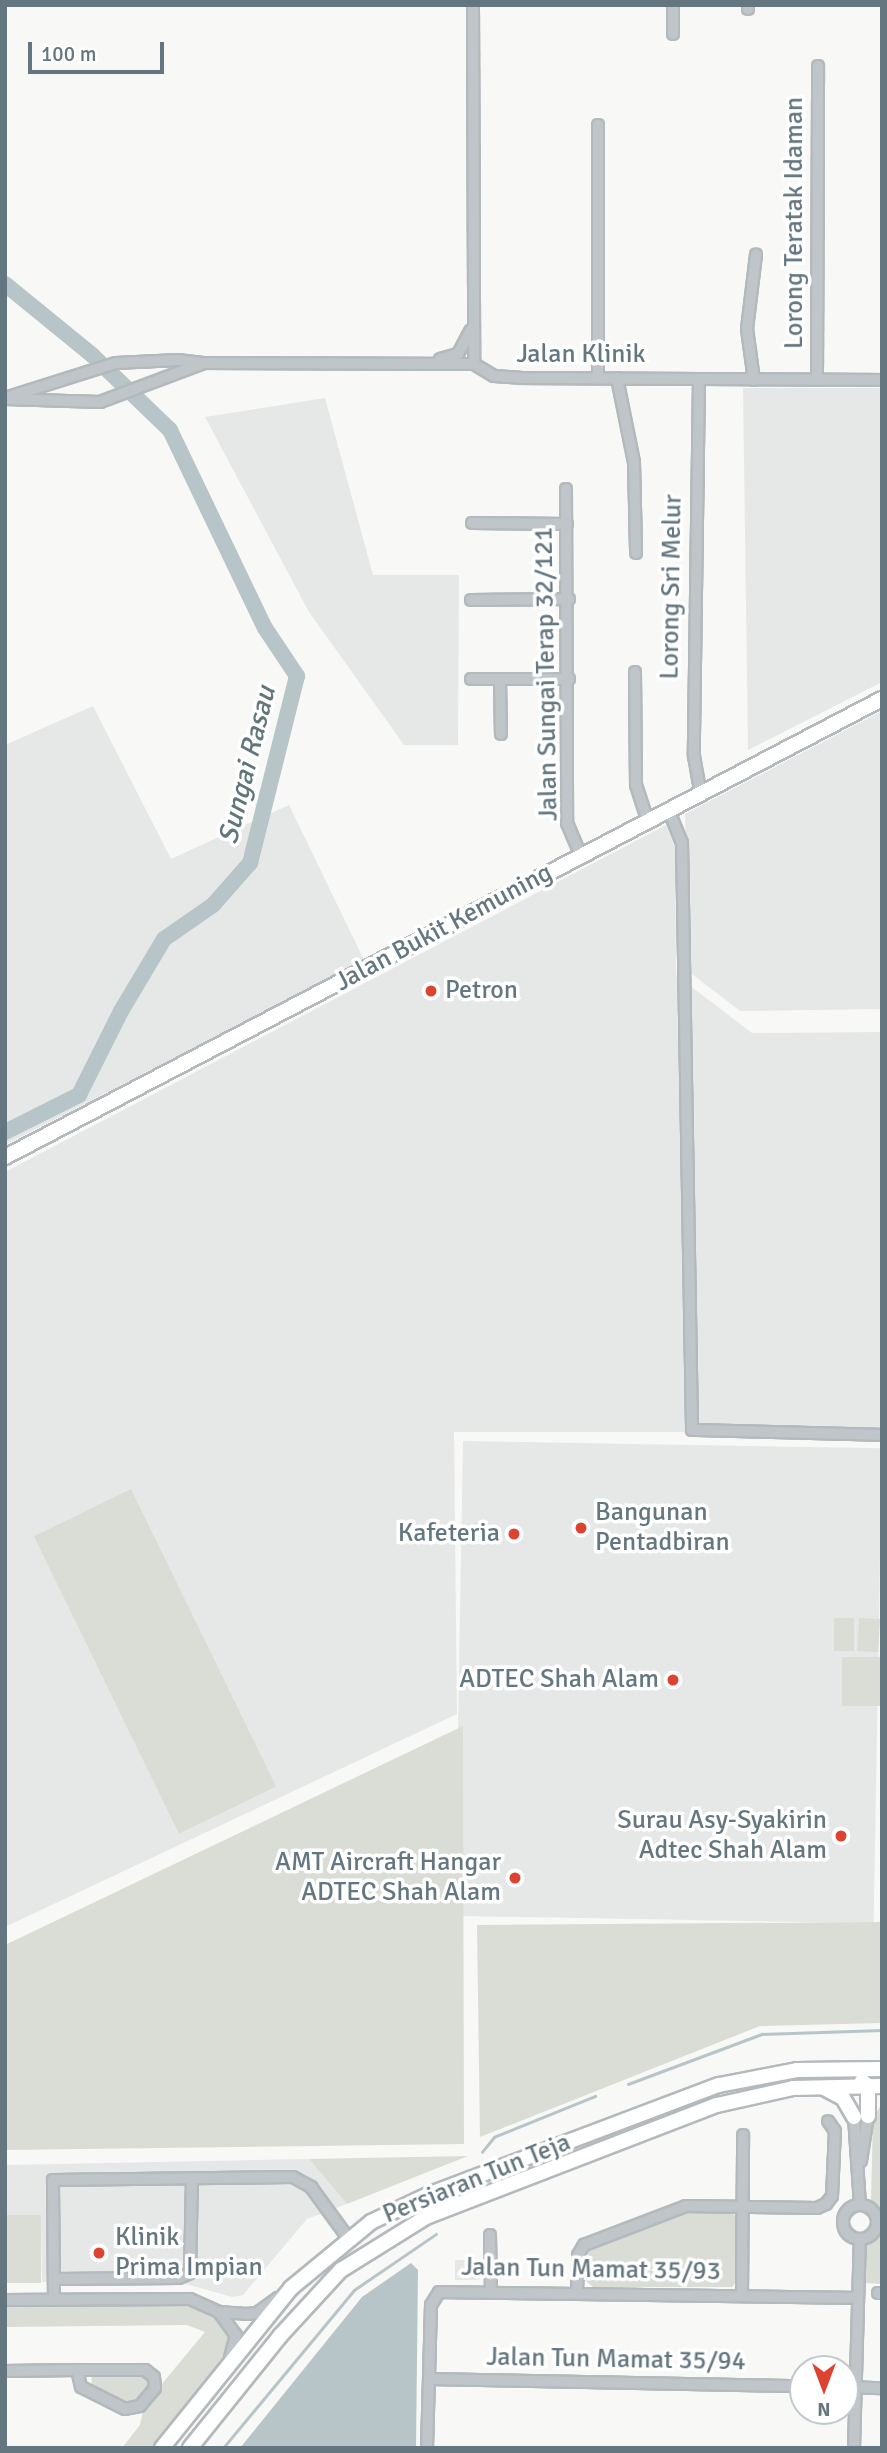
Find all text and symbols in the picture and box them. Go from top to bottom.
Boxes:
scale bar [32,28,168,72]
text: 100 m [41,41,96,67]
street label: Lorong Teratak Idaman [779,97,811,349]
street label: Jalan Klinik [516,339,646,371]
street label: Lorong Sri Melur [655,494,689,680]
street label: Jalan Sungai Terap 32/121 [529,527,565,821]
water label: Sungai Rasau [211,683,283,847]
street label: Jalan Bukit Kemuning [330,858,558,998]
place label: Petron [445,975,518,1007]
marker: Petron [423,983,439,999]
place label: Bangunan Pentadbiran [595,1497,730,1558]
place label: Kafeteria [398,1518,500,1550]
marker: Bangunan Pentadbiran [573,1520,589,1536]
marker: Kafeteria [506,1526,522,1542]
place label: ADTEC Shah Alam [459,1664,659,1696]
marker: ADTEC Shah Alam [665,1672,681,1688]
place label: Surau Asy-Syakirin Adtec Shah Alam [617,1805,827,1867]
marker: Surau Asy-Syakirin Adtec Shah Alam [833,1828,849,1844]
place label: AMT Aircraft Hangar ADTEC Shah Alam [275,1847,501,1909]
marker: AMT Aircraft Hangar ADTEC Shah Alam [507,1870,523,1886]
street label: Persiaran Tun Teja [379,2127,575,2231]
place label: Klinik Prima Impian [115,2222,263,2284]
marker: Klinik Prima Impian [89,2243,109,2263]
street label: Jalan Tun Mamat 35/93 [461,2252,721,2288]
street label: Jalan Tun Mamat 35/94 [486,2342,746,2378]
north arrow [789,2355,859,2425]
text: N [817,2397,831,2421]

